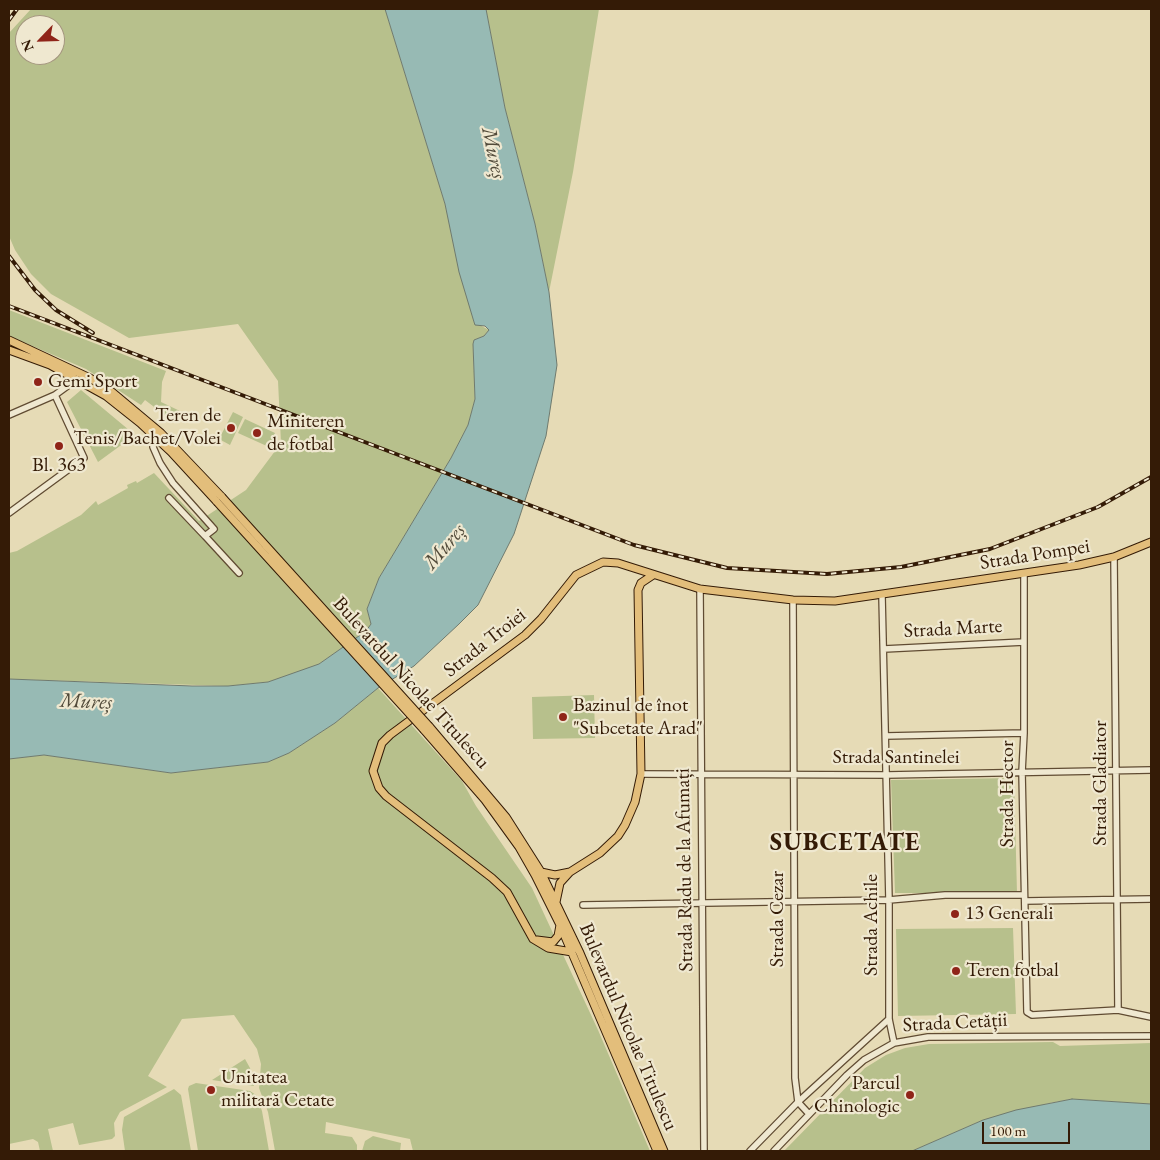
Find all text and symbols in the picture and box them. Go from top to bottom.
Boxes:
north arrow [15,15,65,65]
text: N [17,37,38,55]
water label: Mureș [475,125,511,181]
place label: Gemi Sport [48,370,137,394]
marker: Gemi Sport [32,376,44,388]
place label: Teren de Tenis/Bachet/Volei [73,404,221,451]
place label: Miniteren de fotbal [267,410,344,457]
marker: Teren de Tenis/Bachet/Volei [225,422,237,434]
marker: Miniteren de fotbal [251,427,263,439]
marker: Bl. 363 [53,440,65,452]
place label: Bl. 363 [32,454,86,478]
water label: Mureș [419,519,471,575]
street label: Strada Pompei [978,534,1092,576]
street label: Bulevardul Nicolae Titulescu [327,592,495,774]
street label: Strada Troiei [439,603,531,683]
street label: Strada Marte [903,614,1003,644]
water label: Mureș [60,688,112,716]
place label: Bazinul de înot "Subcetate Arad" [573,694,703,741]
marker: Bazinul de înot "Subcetate Arad" [557,711,569,723]
street label: Strada Gladiator [1089,720,1113,846]
street label: Strada Hector [996,740,1020,848]
street label: Strada Santinelei [832,746,960,770]
street label: Strada Radu de la Afumați [671,768,699,972]
district label: SUBCETATE [769,828,921,858]
street label: Strada Cezar [766,871,790,967]
street label: Strada Achile [860,874,884,976]
place label: 13 Generali [965,902,1053,926]
marker: 13 Generali [949,908,961,920]
street label: Bulevardul Nicolae Titulescu [573,920,683,1134]
place label: Teren fotbal [966,959,1059,983]
marker: Teren fotbal [950,965,962,977]
street label: Strada Cetății [902,1008,1008,1038]
place label: Unitatea militară Cetate [221,1066,334,1113]
place label: Parcul Chinologic [814,1072,900,1119]
marker: Unitatea militară Cetate [205,1084,217,1096]
marker: Parcul Chinologic [904,1089,916,1101]
scale bar [985,1112,1072,1144]
text: 100 m [990,1121,1026,1140]

